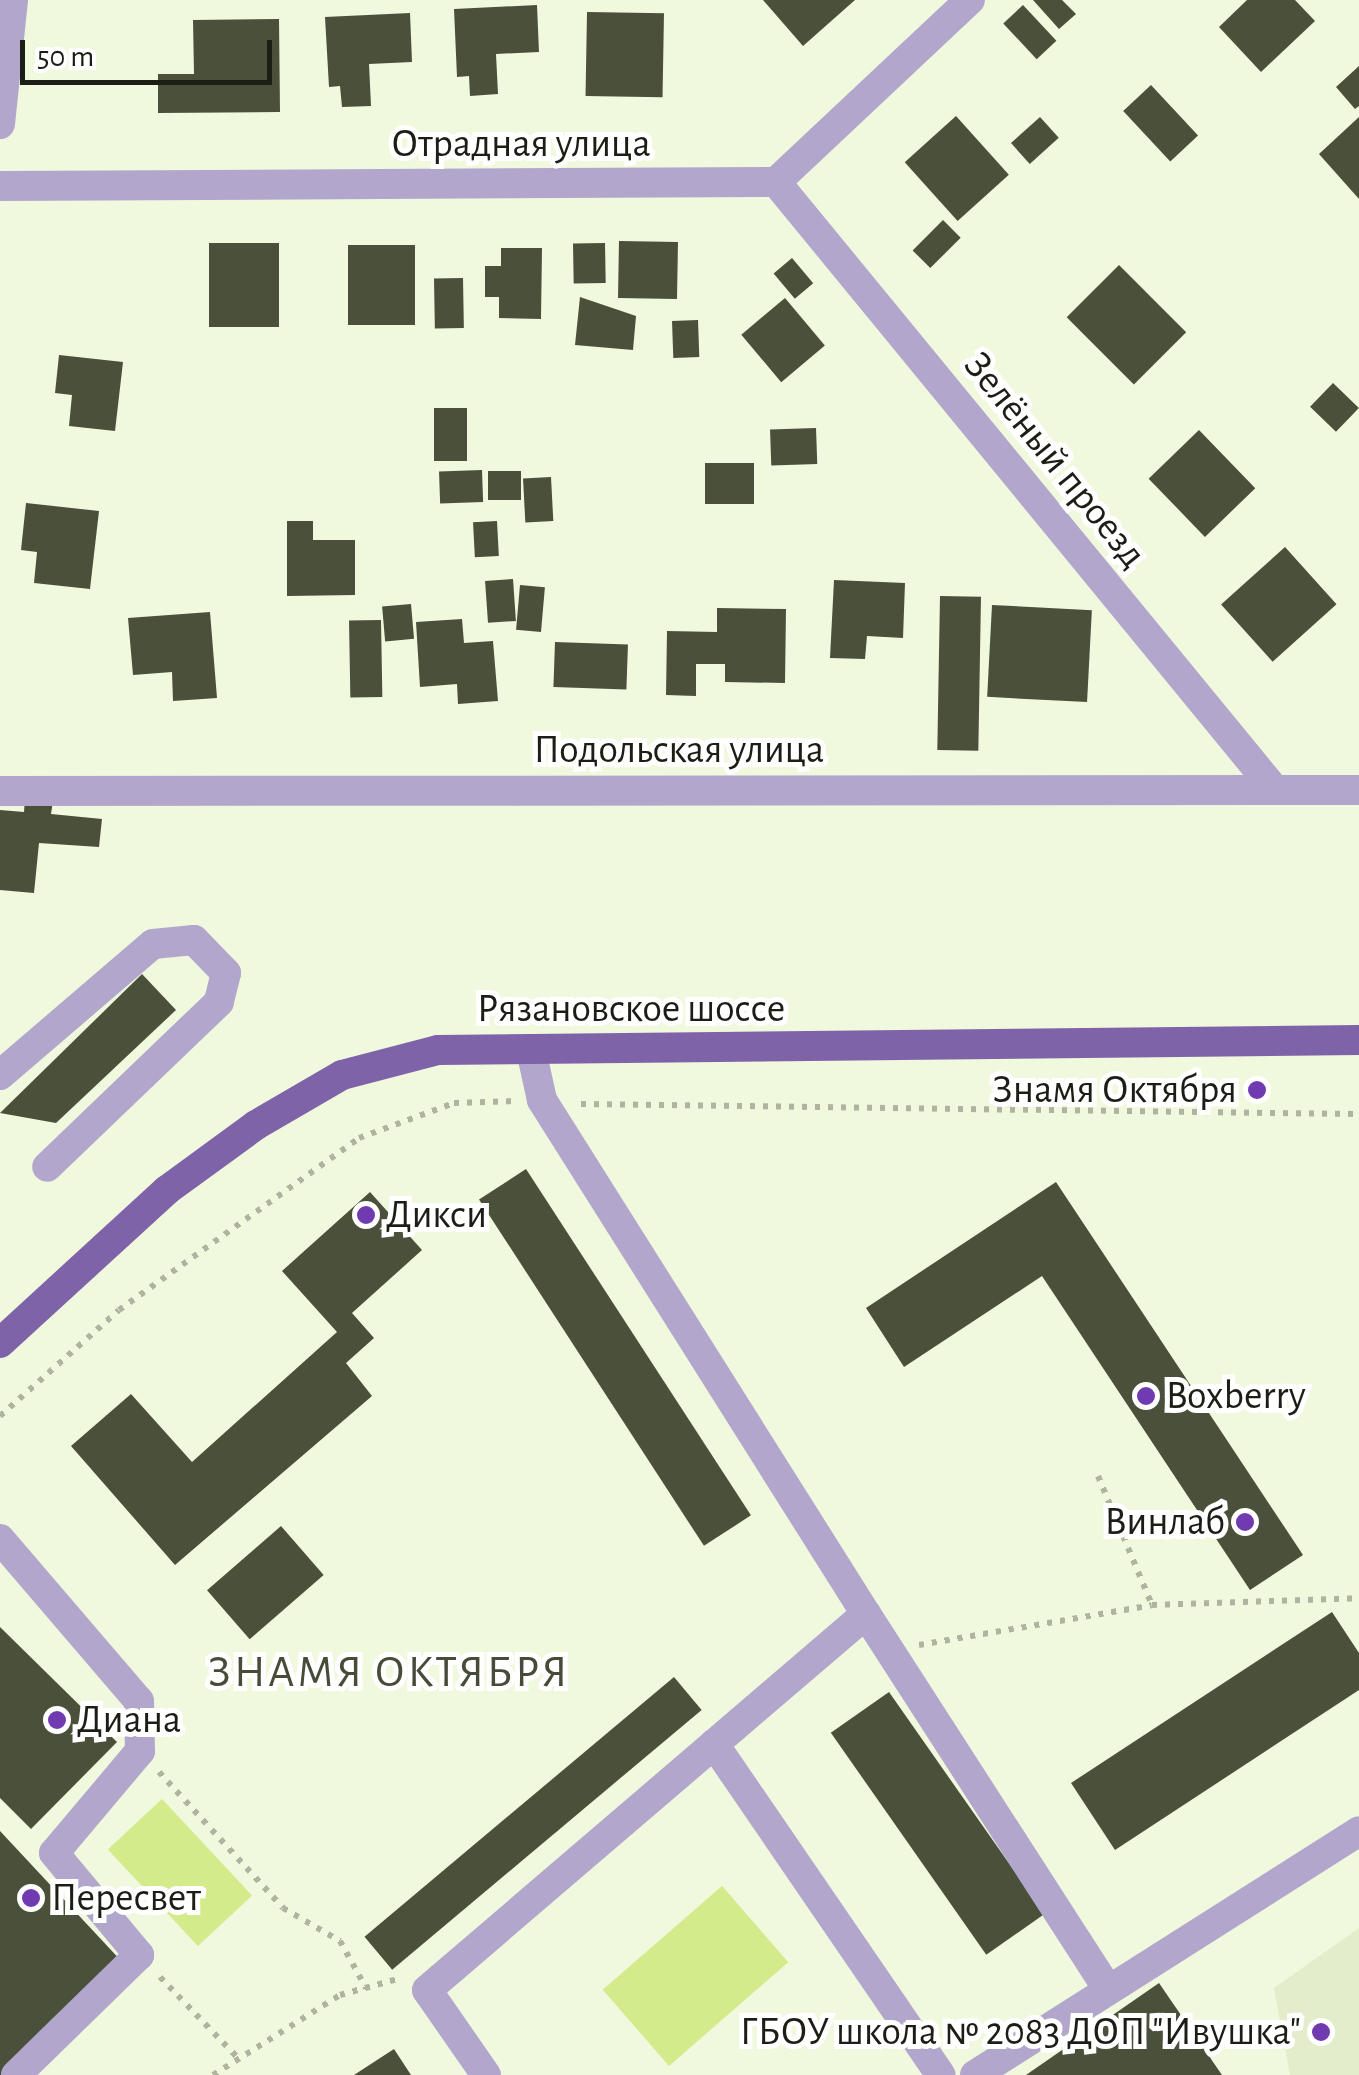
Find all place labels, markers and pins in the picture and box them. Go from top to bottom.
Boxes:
place label: Знамя Октября [992,1066,1237,1114]
marker: Знамя Октября [1246,1079,1268,1101]
place label: Дикси [386,1191,487,1239]
marker: Дикси [355,1204,377,1226]
place label: Boxberry [1166,1372,1306,1420]
marker: Boxberry [1135,1385,1157,1407]
place label: Винлаб [1104,1498,1225,1546]
marker: Винлаб [1234,1511,1256,1533]
place label: Диана [77,1696,181,1744]
marker: Диана [46,1709,68,1731]
place label: Пересвет [51,1874,201,1922]
marker: Пересвет [20,1887,42,1909]
place label: ГБОУ школа № 2083 ДОП "Ивушка" [740,2008,1301,2056]
marker: ГБОУ школа № 2083 ДОП "Ивушка" [1310,2021,1332,2043]

